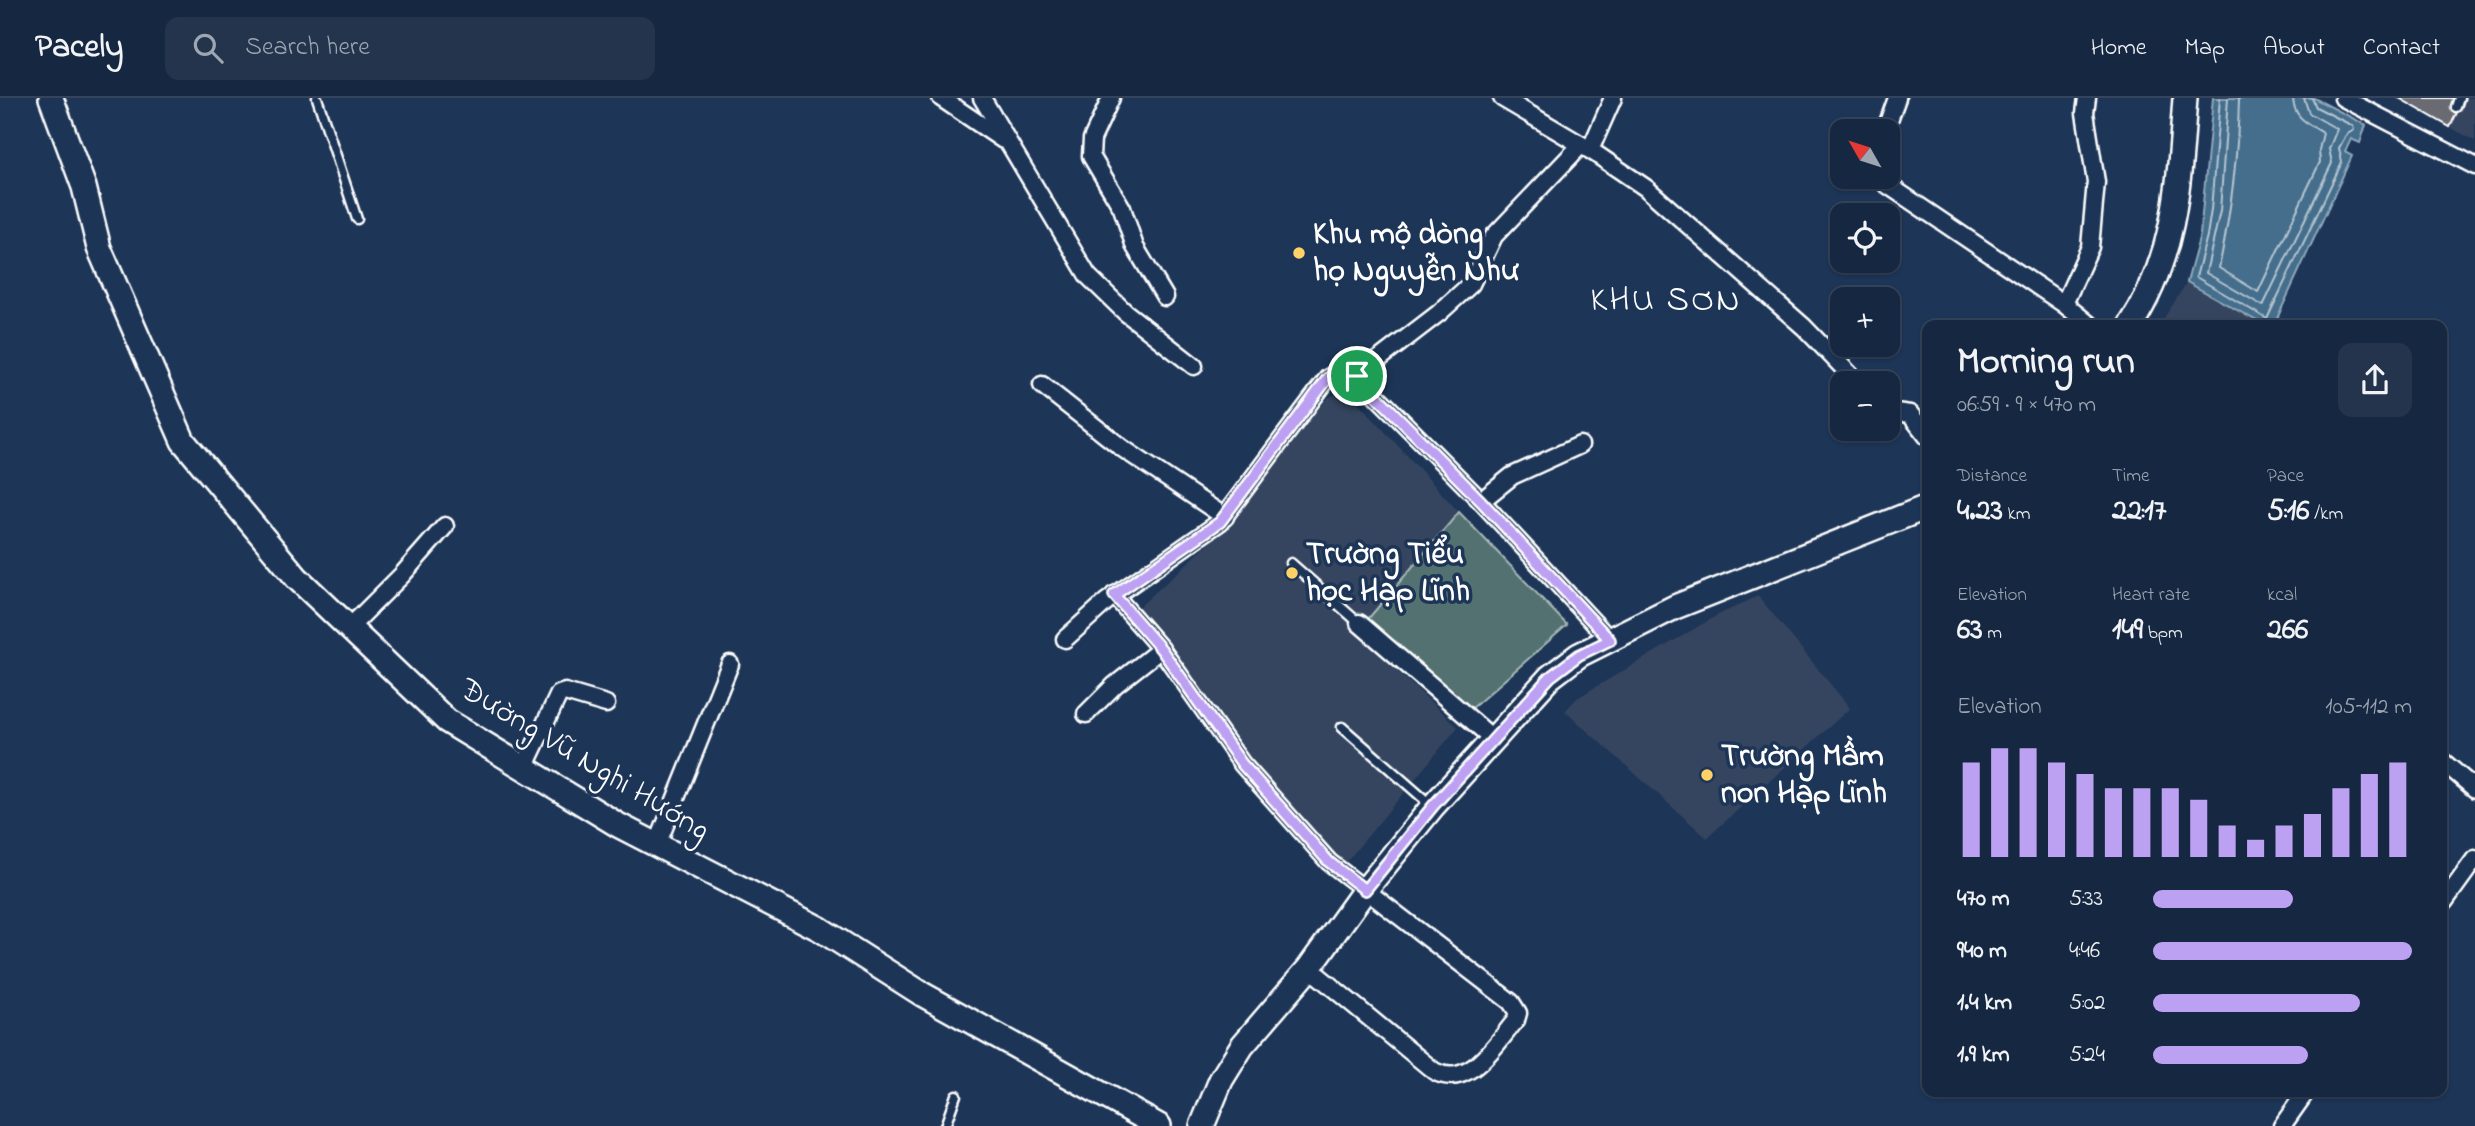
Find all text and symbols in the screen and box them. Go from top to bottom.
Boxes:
search box [165,17,655,80]
text: Pacely [35,24,123,72]
icon: search [189,29,227,67]
text: Search here [245,29,370,67]
text: Home [2091,31,2147,66]
text: Map [2185,31,2225,66]
text: About [2263,31,2325,66]
text: Contact [2363,31,2440,66]
north arrow [1830,119,1900,189]
map controls [1830,119,1900,441]
button: locate [1830,203,1900,273]
place label: Khu mộ dòng họ Nguyễn Như [1313,212,1520,297]
marker: Khu mộ dòng họ Nguyễn Như [1291,245,1307,261]
district label: KHU SƠN [1590,276,1742,327]
button: + [1830,287,1900,357]
text: Morning run [1957,335,2135,391]
button: share [2338,343,2412,417]
pin [1327,346,1387,406]
icon: arrive [1338,357,1376,395]
button: − [1830,371,1900,441]
text: 06:59 · 9 × 470 m [1957,389,2096,422]
text: Distance [1957,463,2027,490]
text: Time [2112,463,2150,490]
text: Pace [2267,463,2304,490]
text: 4.23 [1957,490,2003,534]
text: 22:17 [2112,490,2166,534]
text: 5:16 [2267,490,2309,534]
text: km [2003,501,2031,528]
text: /km [2309,501,2343,528]
place label: Trường Tiểu học Hạp Lĩnh [1306,532,1470,616]
marker: Trường Tiểu học Hạp Lĩnh [1284,565,1300,581]
text: Elevation [1957,582,2027,609]
text: Heart rate [2112,582,2190,609]
text: kcal [2267,582,2297,609]
text: 63 [1957,609,1983,653]
text: 149 [2112,609,2143,653]
text: 266 [2267,609,2308,653]
text: m [1983,620,2002,647]
text: bpm [2143,620,2183,647]
street label: Đường Vũ Nghi Hướng [449,667,718,855]
text: Elevation [1957,691,2042,724]
text: 105–112 m [2325,691,2412,724]
place label: Trường Mầm non Hạp Lĩnh [1721,734,1887,818]
marker: Trường Mầm non Hạp Lĩnh [1699,767,1715,783]
text: 470 m [1957,883,2010,916]
text: 5:33 [2069,883,2103,916]
text: 940 m [1957,935,2007,968]
text: 4:46 [2069,935,2100,968]
text: 1.4 km [1957,987,2012,1020]
text: 5:02 [2069,987,2105,1020]
text: 1.9 km [1957,1039,2010,1072]
text: 5:24 [2069,1039,2105,1072]

